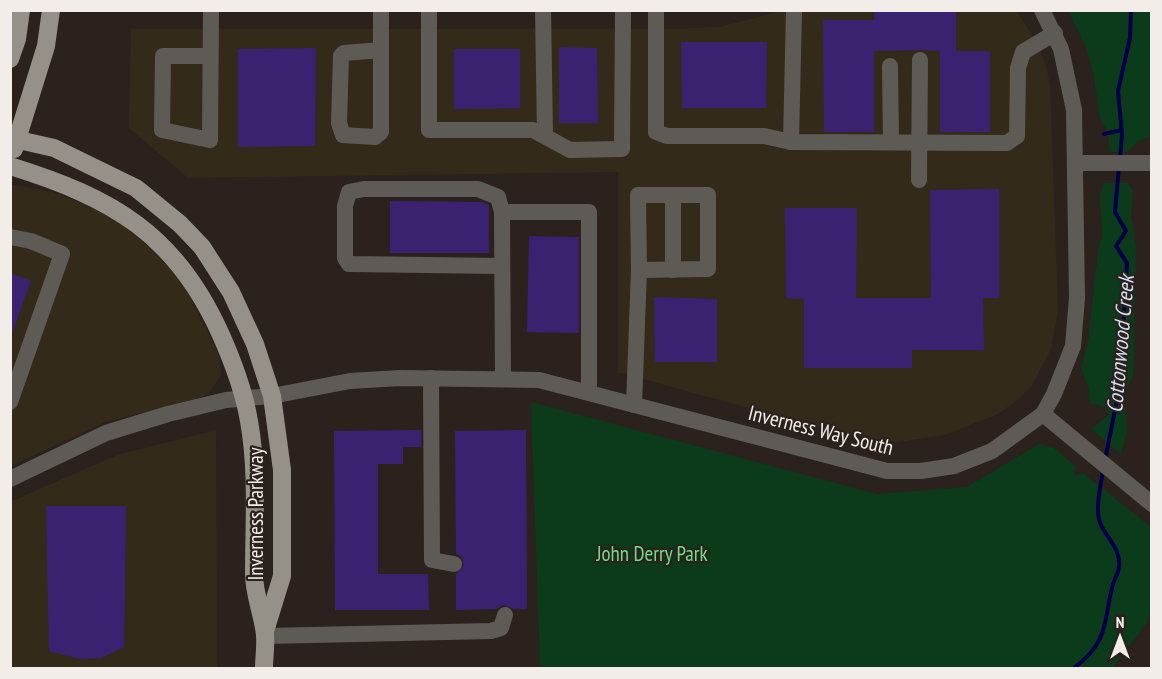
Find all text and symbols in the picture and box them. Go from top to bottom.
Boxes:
water label: Cottonwood Creek [1100,271,1140,414]
street label: Inverness Way South [746,399,896,461]
street label: Inverness Parkway [242,447,269,581]
park label: John Derry Park [595,540,708,567]
north arrow [1090,607,1150,667]
text: N [1116,612,1124,632]

